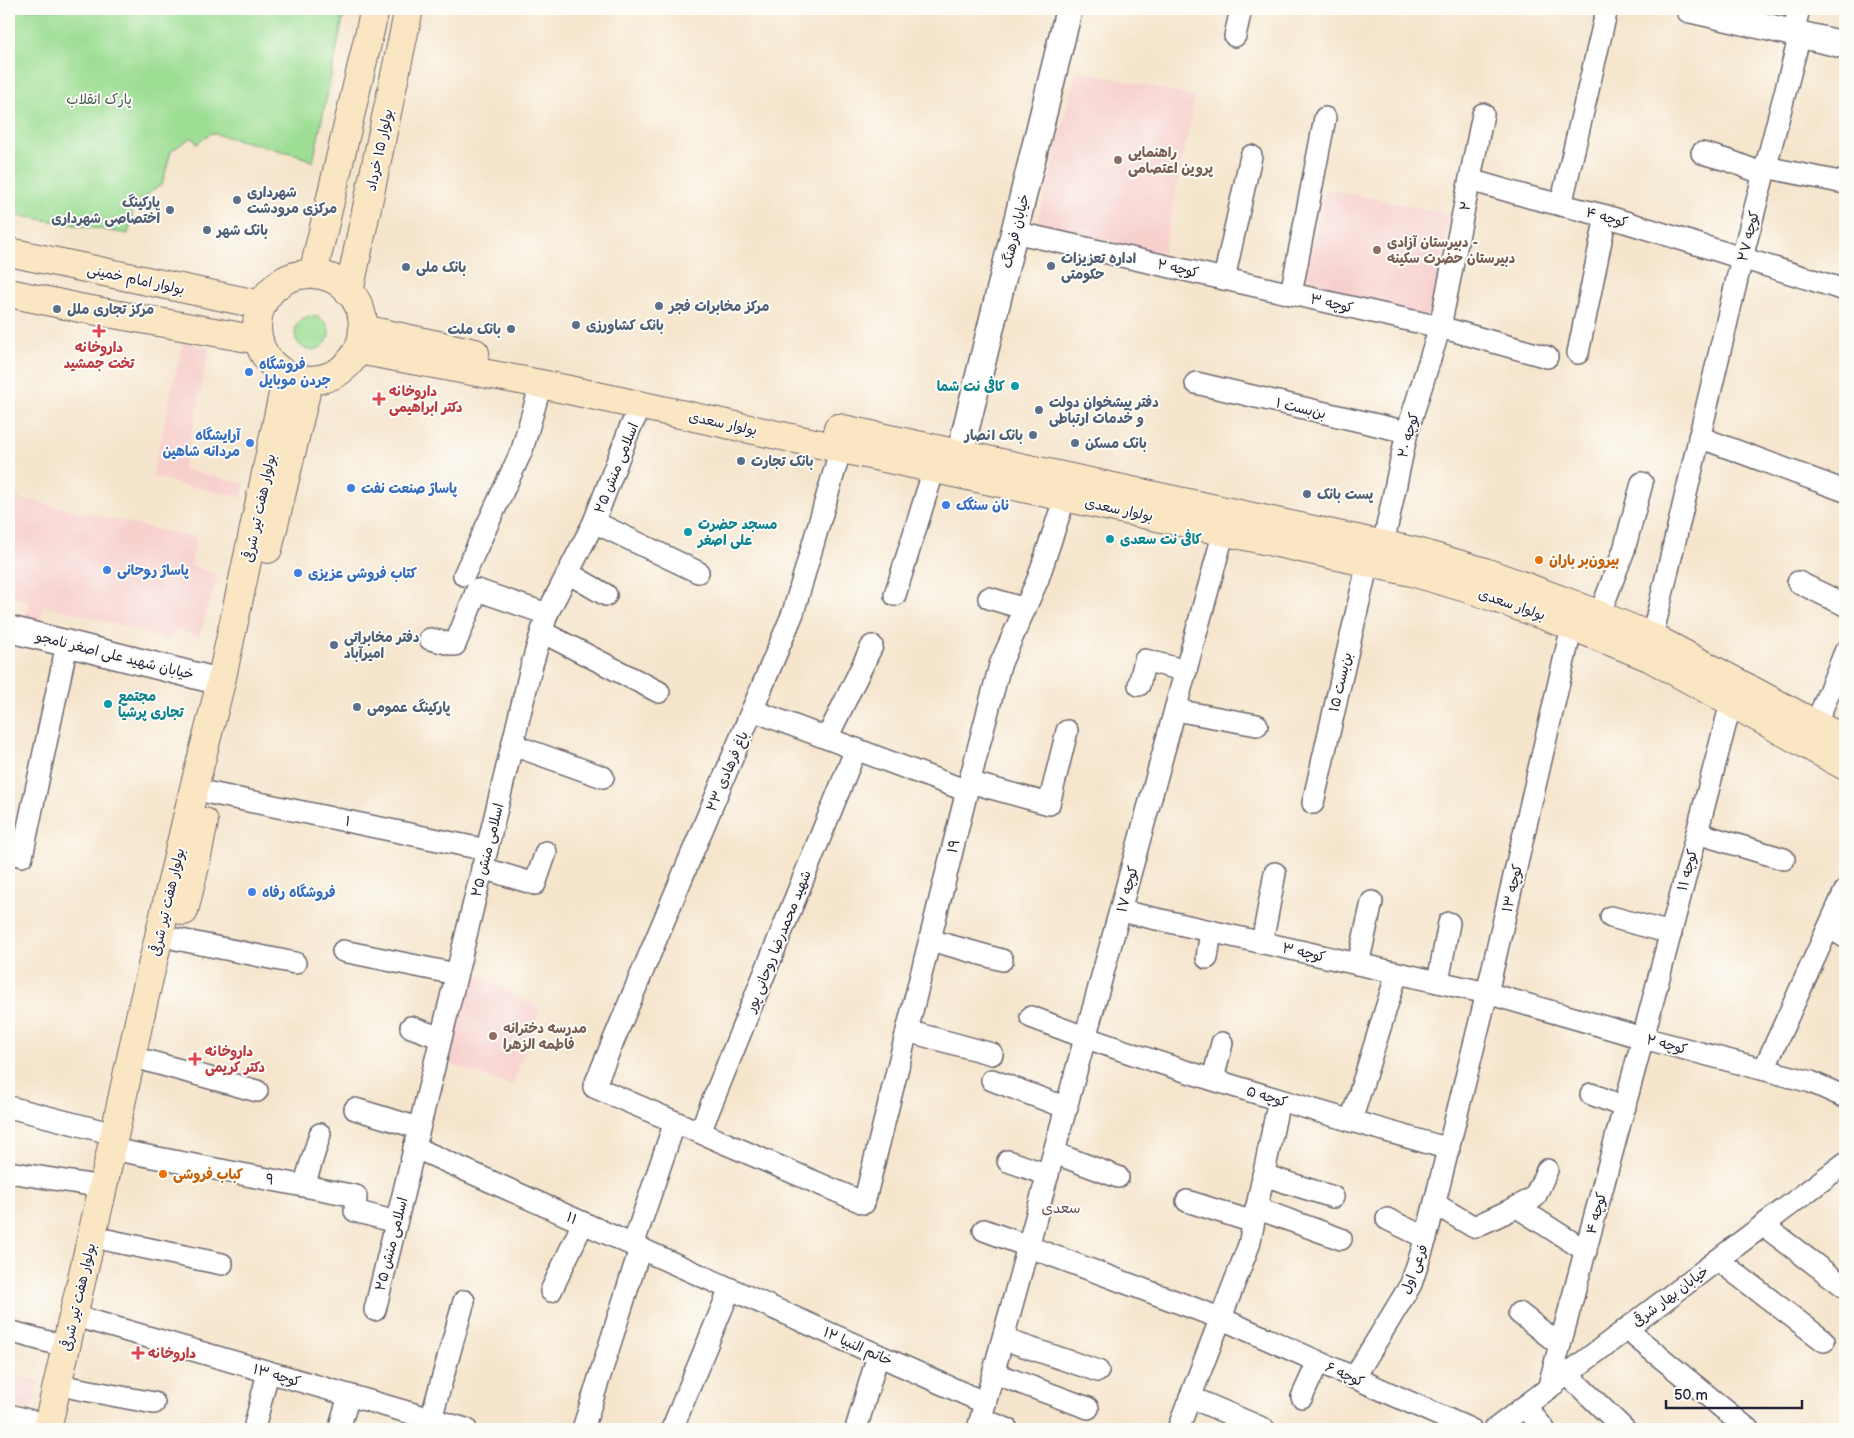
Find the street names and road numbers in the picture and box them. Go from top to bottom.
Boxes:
street label: بولوار ۱۵ خرداد [362,107,397,193]
street label: خیابان فرهنگ [998,192,1033,270]
street label: ۲ [1456,200,1475,212]
street label: کوچه ۴ [1584,204,1630,232]
street label: کوچه ۲۷ [1734,209,1764,263]
street label: کوچه ۲ [1155,256,1200,282]
street label: بولوار امام خمینی [85,261,186,300]
street label: کوچه ۳ [1308,290,1355,318]
street label: بن‌بست ۱ [1274,394,1328,423]
street label: بولوار سعدی [687,408,759,440]
street label: کوچه ۲۰ [1394,411,1424,460]
street label: اسلامی منش ۲۵ [591,420,642,516]
street label: بولوار هفت تیر شرقی [240,452,280,564]
street label: بولوار سعدی [1083,494,1155,526]
street label: بولوار سعدی [1476,585,1548,625]
street label: خیابان شهید علی اصغر نامجو [33,627,195,683]
street label: بن‌بست ۱۵ [1325,651,1356,714]
street label: باغ فرهادی ۲۳ [703,728,753,814]
street label: اسلامی منش ۲۵ [468,801,507,899]
street label: ۱ [344,813,352,830]
street label: ۱۹ [944,837,963,855]
street label: بولوار هفت تیر شرقی [147,846,189,958]
street label: کوچه ۱۱ [1674,847,1702,893]
street label: کوچه ۱۳ [1499,862,1527,914]
street label: کوچه ۱۷ [1113,864,1143,914]
street label: شهید محمدرضا روحانی پور [742,868,816,1016]
street label: کوچه ۳ [1280,939,1327,967]
street label: کوچه ۲ [1644,1031,1689,1059]
street label: کوچه ۵ [1244,1082,1289,1112]
street label: ۹ [264,1170,276,1189]
street label: کوچه ۴ [1583,1190,1611,1236]
street label: اسلامی منش ۲۵ [372,1195,411,1293]
street label: ۱۱ [564,1209,580,1228]
street label: بولوار هفت تیر شرقی [58,1241,100,1353]
street label: فرعی اول [1397,1242,1432,1296]
street label: خیابان بهار شرقی [1629,1262,1712,1331]
street label: خاتم النبیا ۱۲ [820,1324,895,1371]
street label: کوچه ۶ [1322,1358,1367,1391]
street label: کوچه ۱۳ [251,1361,303,1391]

